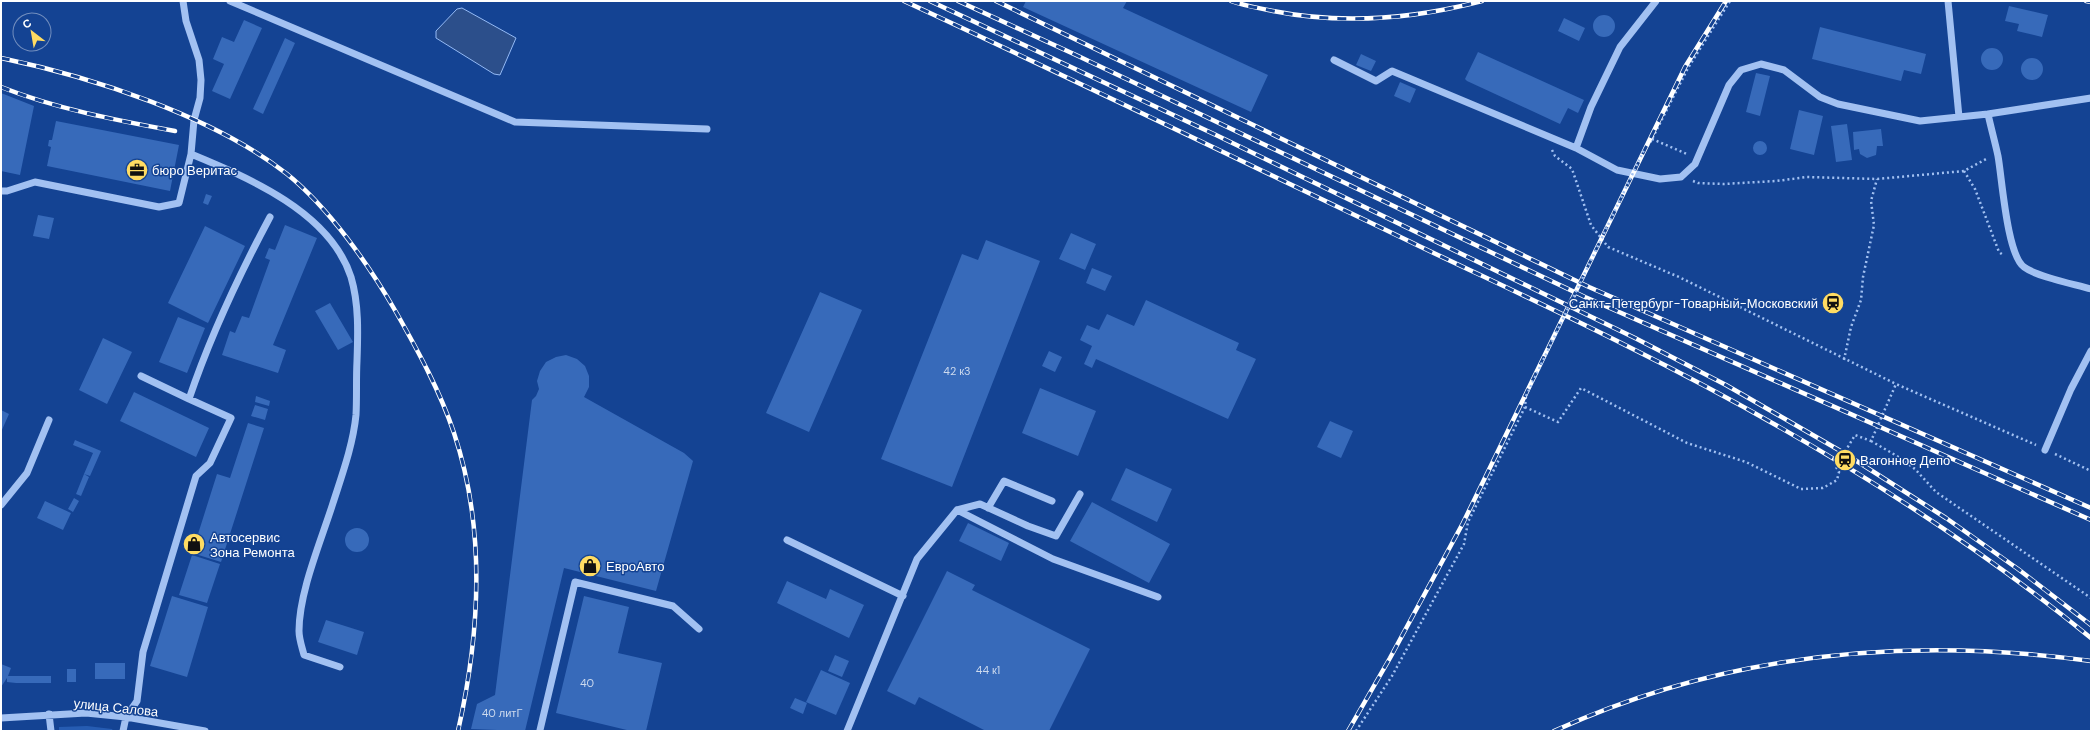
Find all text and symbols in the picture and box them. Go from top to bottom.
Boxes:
north arrow [12,12,52,52]
text: С [20,15,34,31]
office icon: бюро Веритас [124,157,150,183]
place label: бюро Веритас [152,162,238,179]
station icon: Санкт-Петербург-Товарный-Московский [1820,290,1846,316]
place label: Санкт-Петербург-Товарный-Московский [1569,295,1818,312]
house number: 42 к3 [943,364,971,378]
station icon: Вагонное Депо [1832,447,1858,473]
place label: Вагонное Депо [1860,452,1950,469]
place label: Автосервис Зона Ремонта [210,529,295,561]
shop icon: Автосервис Зона Ремонта [181,531,207,557]
shop icon: ЕвроАвто [577,553,603,579]
place label: ЕвроАвто [606,558,664,575]
house number: 44 к1 [976,663,1000,677]
house number: 40 [580,676,594,690]
street label: улица Салова [73,695,160,720]
house number: 40 литГ [482,706,522,720]

